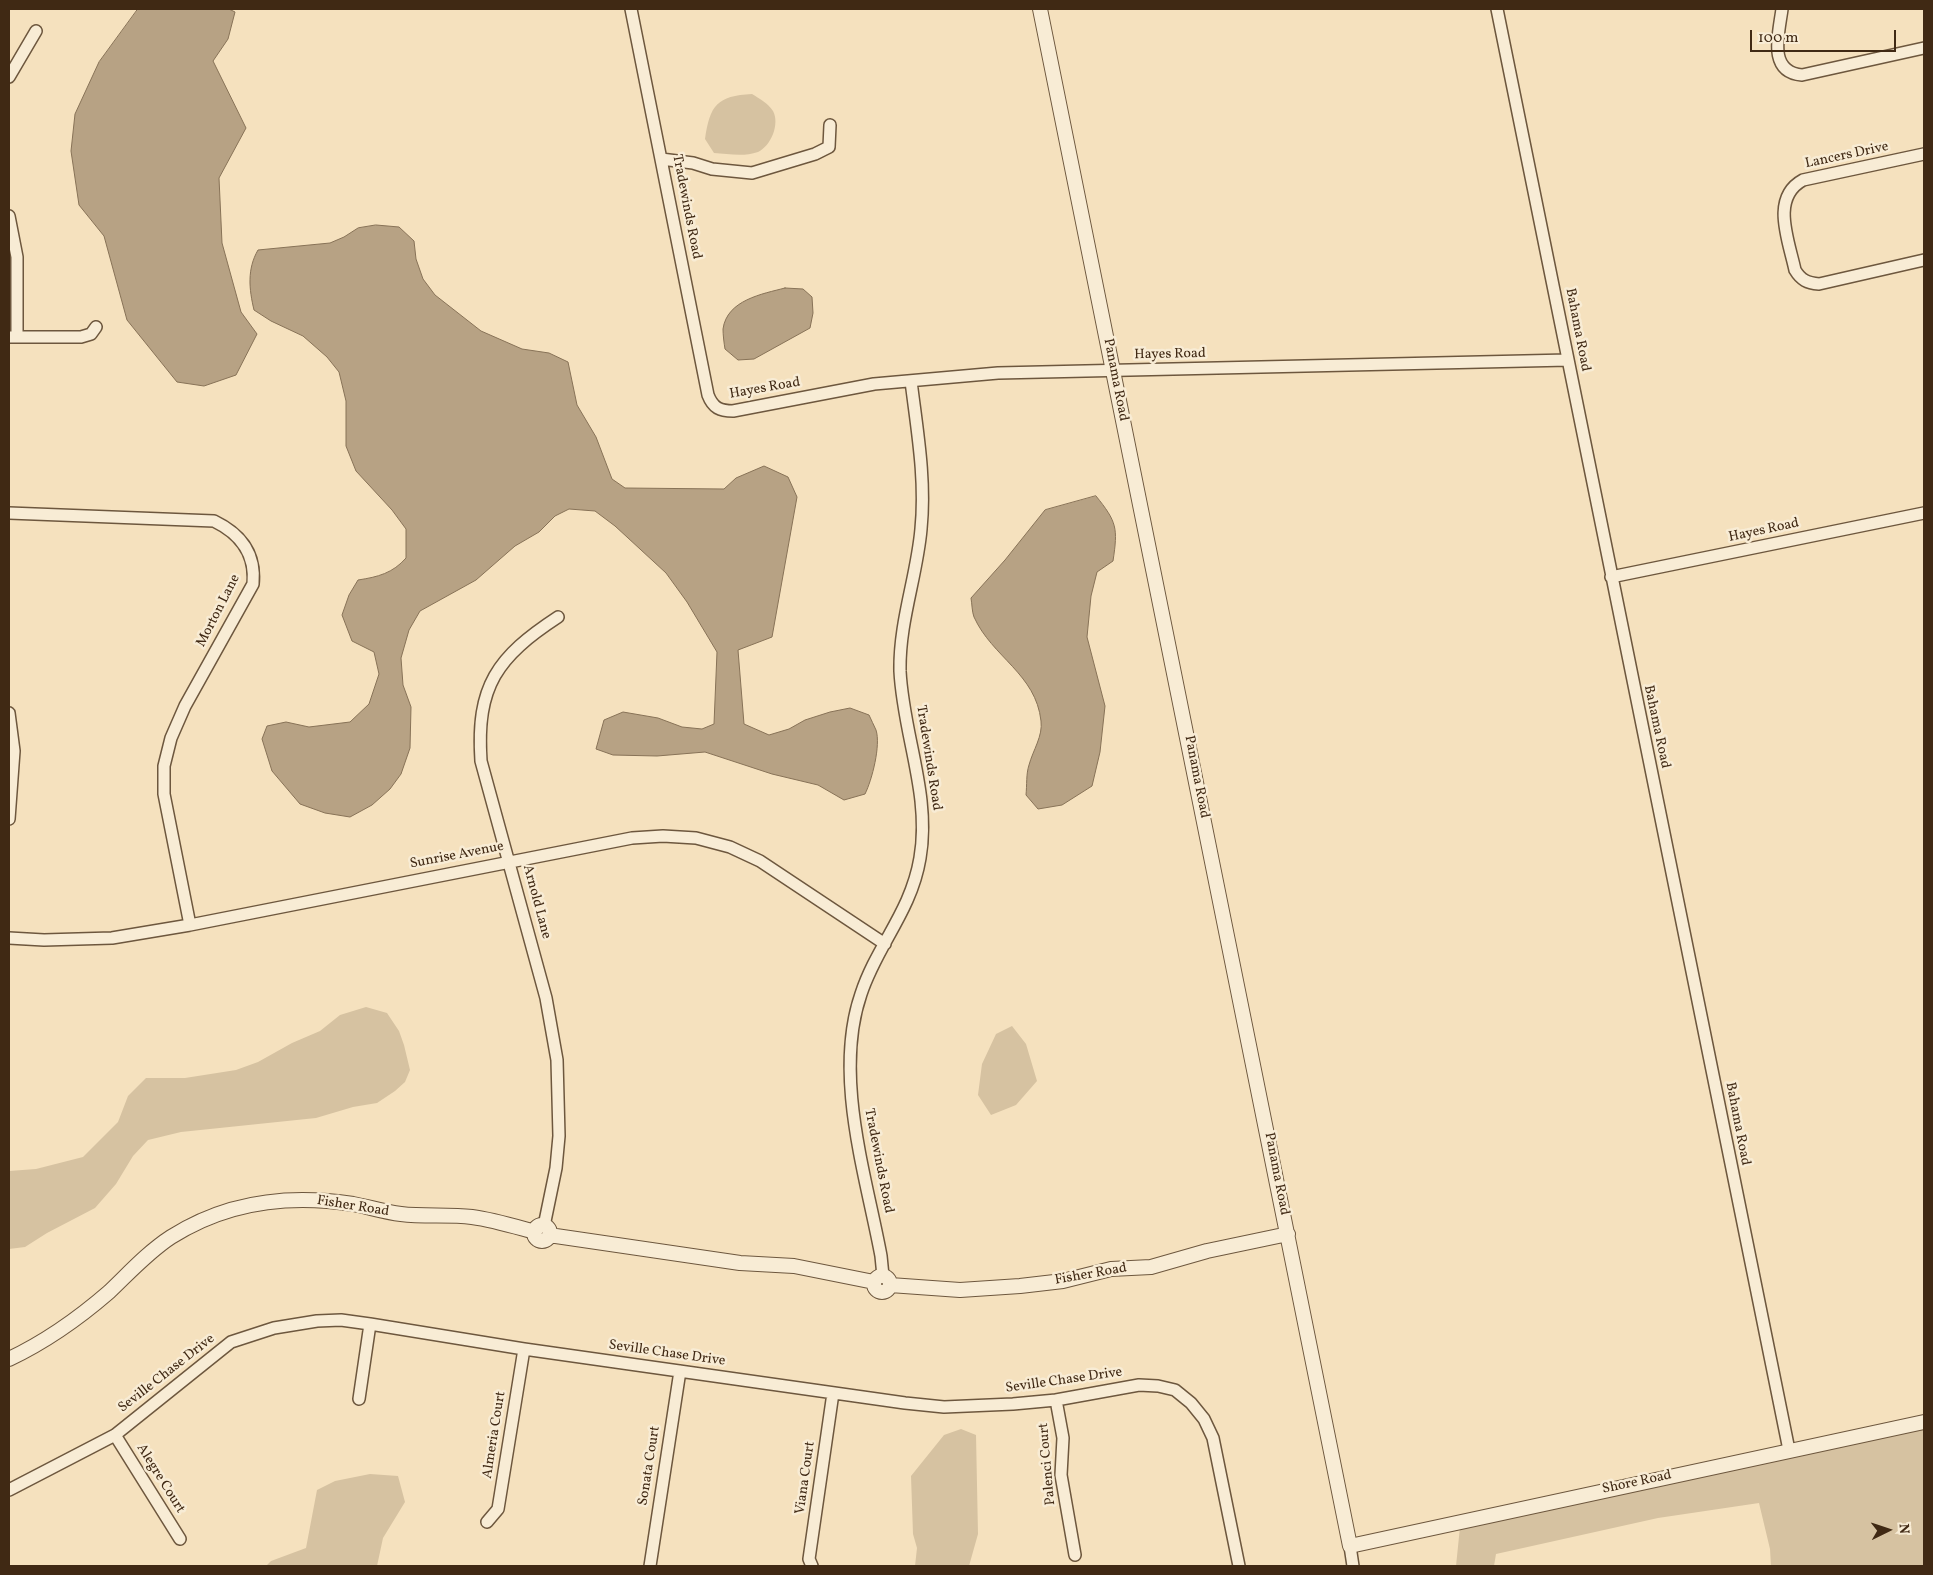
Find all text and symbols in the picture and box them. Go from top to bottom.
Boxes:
scale bar [1753,20,1899,52]
text: 100 m [1758,28,1798,49]
street label: Lancers Drive [1804,139,1890,173]
street label: Tradewinds Road [668,153,704,261]
street label: Bahama Road [1561,287,1593,373]
street label: Panama Road [1099,337,1131,423]
street label: Hayes Road [1134,346,1206,364]
street label: Hayes Road [728,375,802,403]
street label: Hayes Road [1727,515,1801,547]
street label: Morton Lane [194,572,244,650]
street label: Bahama Road [1639,684,1673,770]
street label: Tradewinds Road [911,704,945,812]
street label: Panama Road [1180,734,1212,820]
street label: Sunrise Avenue [409,839,505,873]
street label: Arnold Lane [518,863,554,941]
street label: Bahama Road [1721,1081,1753,1167]
street label: Tradewinds Road [860,1107,896,1215]
street label: Panama Road [1260,1131,1292,1217]
street label: Fisher Road [316,1193,390,1221]
street label: Fisher Road [1054,1260,1128,1290]
street label: Seville Chase Drive [115,1331,219,1417]
street label: Seville Chase Drive [608,1337,726,1371]
street label: Seville Chase Drive [1005,1364,1123,1398]
street label: Almeria Court [480,1390,510,1480]
street label: Palenci Court [1036,1422,1060,1506]
street label: Sonata Court [635,1425,665,1507]
street label: Viana Court [793,1440,819,1516]
street label: Alegre Court [132,1441,188,1517]
street label: Shore Road [1601,1467,1673,1499]
north arrow [1863,1505,1913,1555]
text: N [1894,1523,1913,1535]

